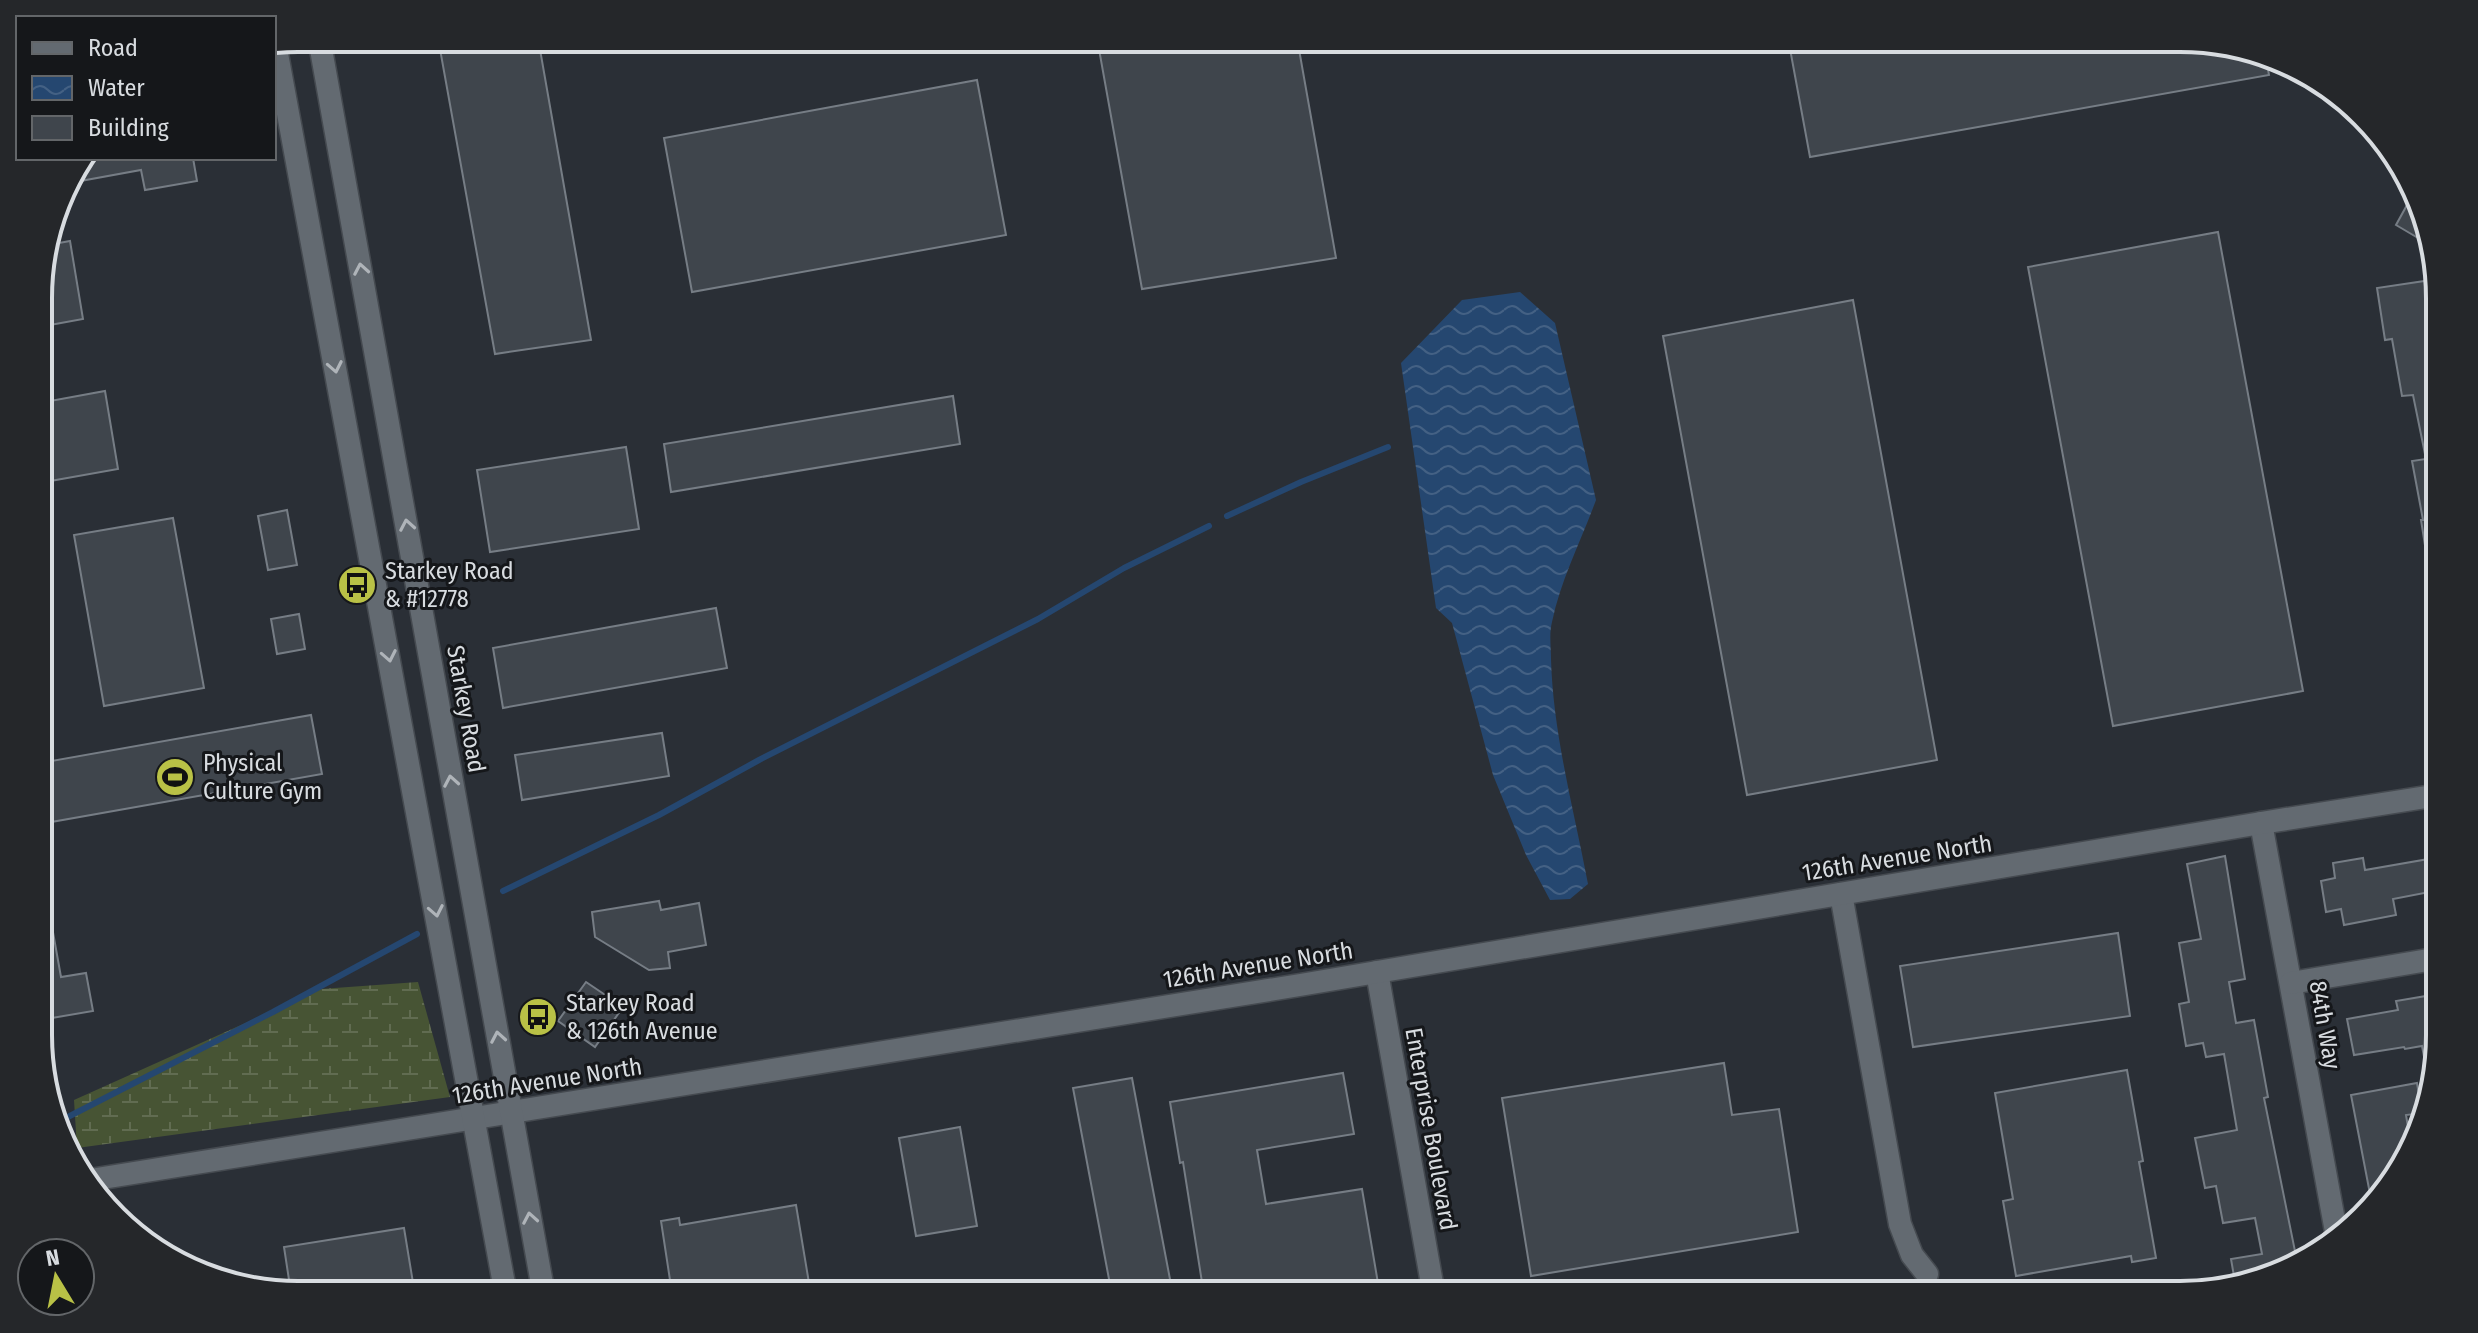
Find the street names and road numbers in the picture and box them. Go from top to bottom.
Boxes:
street label: Starkey Road [441,643,491,775]
street label: 126th Avenue North [1800,829,1994,887]
street label: 126th Avenue North [1161,936,1355,994]
street label: 84th Way [2303,979,2347,1072]
street label: Enterprise Boulevard [1399,1025,1463,1233]
street label: 126th Avenue North [450,1052,644,1110]

